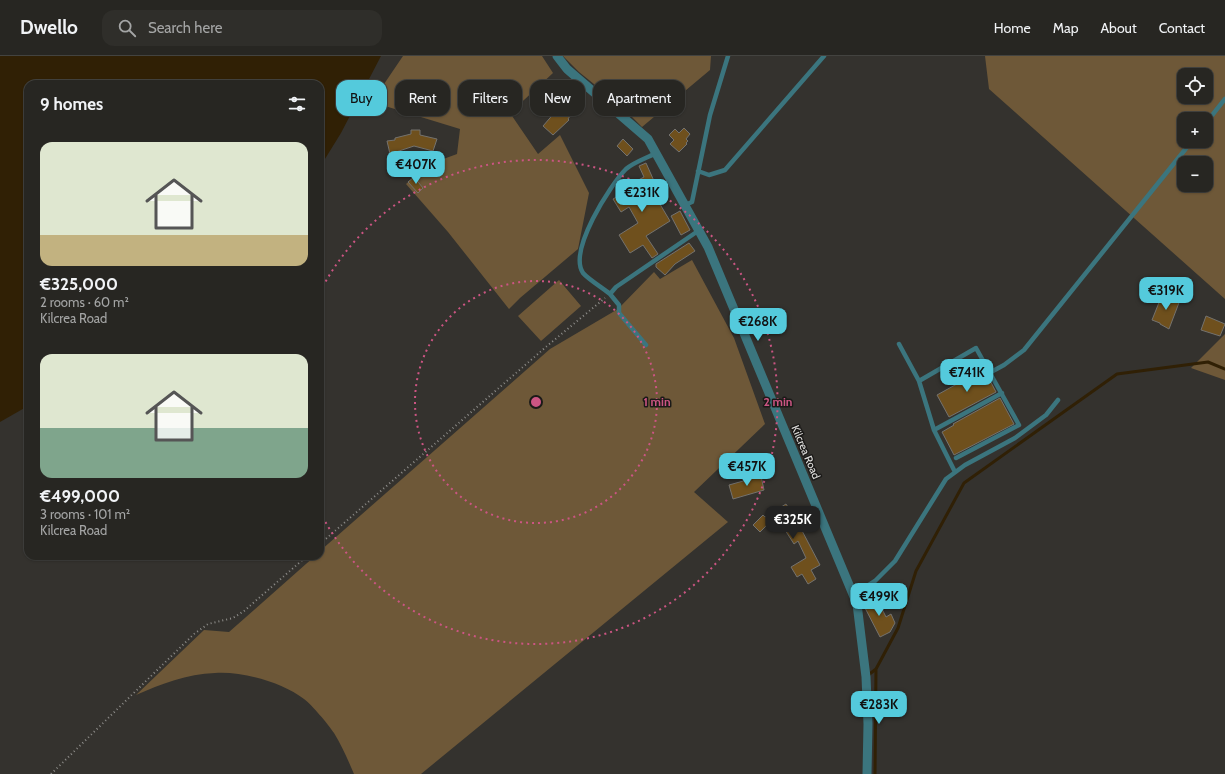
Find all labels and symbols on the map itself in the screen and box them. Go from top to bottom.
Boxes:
pin: €407K [388,151,444,185]
pin: €231K [614,179,670,213]
pin: €319K [1138,277,1194,311]
pin: €268K [730,308,786,342]
pin: €741K [939,359,995,393]
text: 1 min [643,394,671,409]
text: 2 min [764,394,792,409]
centre of rings [529,395,543,409]
street label: Kilcrea Road [788,423,824,481]
pin: €457K [719,453,775,487]
pin: €325K [765,506,821,540]
pin: €499K [851,583,907,617]
pin: €283K [851,691,907,725]

